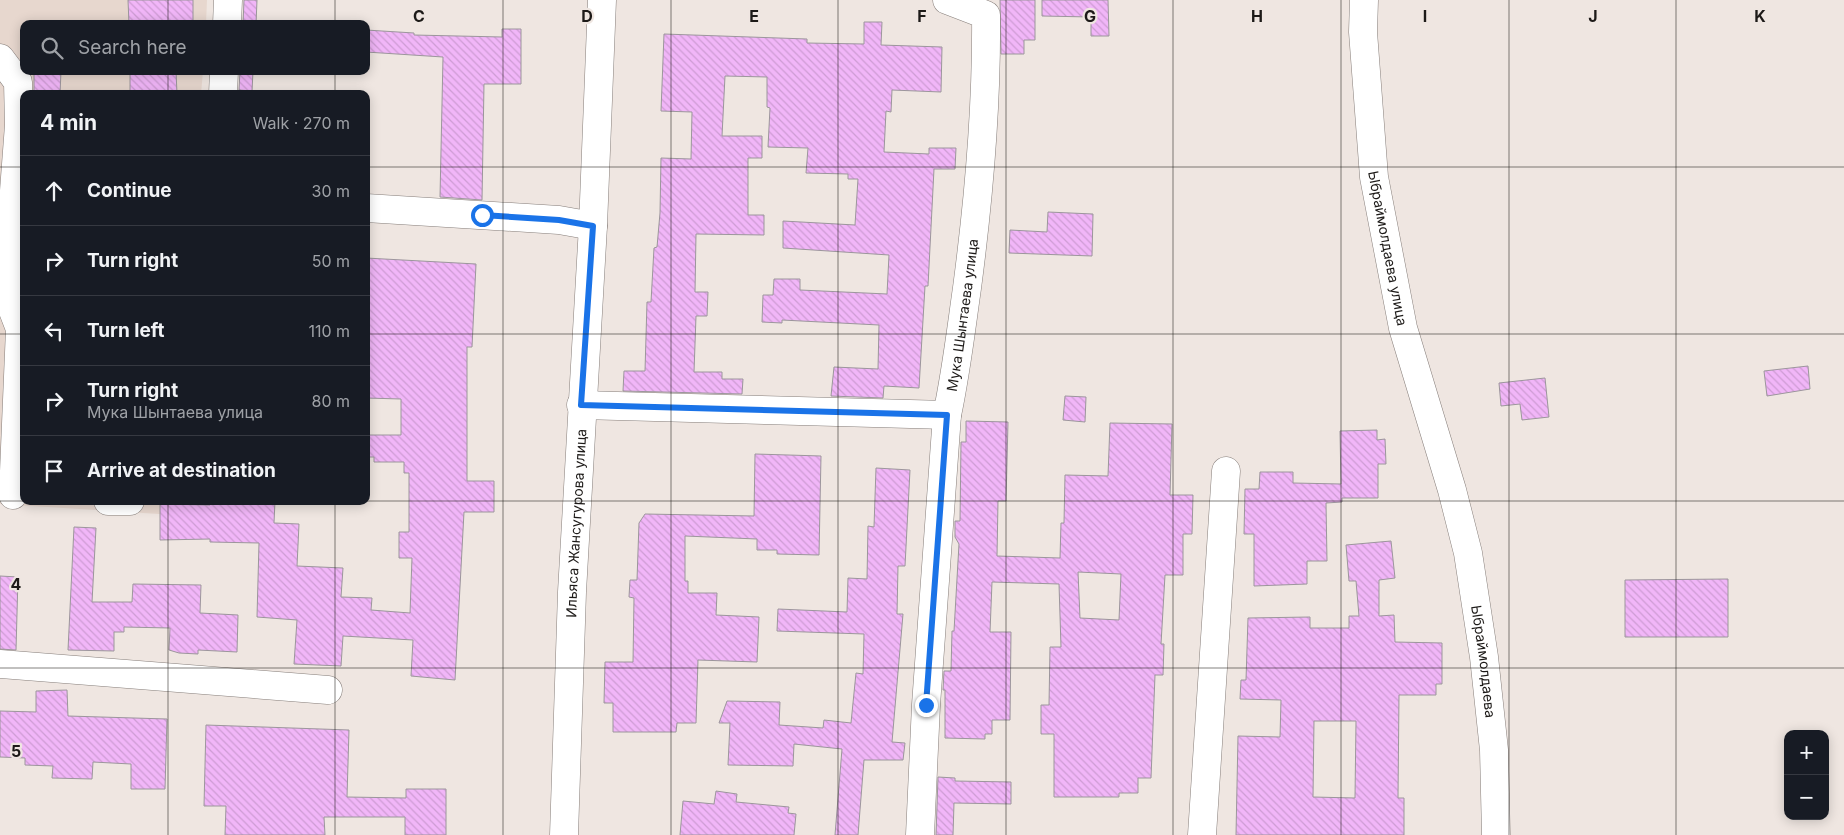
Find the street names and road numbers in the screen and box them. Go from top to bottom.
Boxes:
street label: Ыбраймолдаева улица [1365,169,1411,327]
street label: Мука Шынтаева улица [943,238,981,393]
street label: Ильяса Жансугурова улица [562,428,589,618]
street label: Ыбраймолдаева [1468,604,1499,719]

